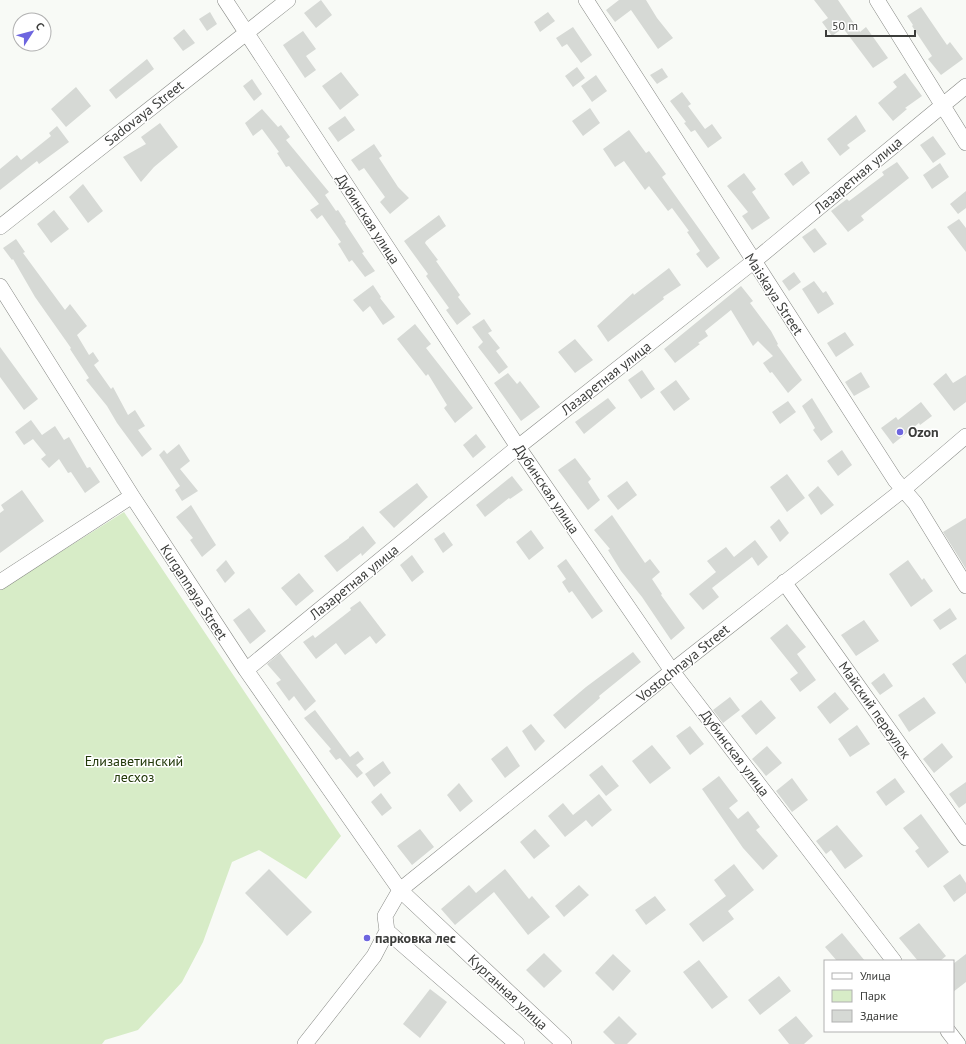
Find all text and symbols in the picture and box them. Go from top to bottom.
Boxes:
north arrow [12,12,52,52]
scale bar [826,12,915,38]
text: 50 m [832,18,858,33]
text: С [33,20,48,33]
street label: Sadovaya Street [101,76,188,150]
street label: Лазаретная улица [809,133,906,218]
street label: Дубинская улица [332,170,404,268]
street label: Maiskaya Street [741,250,807,339]
street label: Лазаретная улица [556,337,655,419]
place label: Ozon [908,423,939,441]
marker: Ozon [895,427,905,437]
street label: Дубинская улица [510,441,584,537]
street label: Лазаретная улица [305,540,402,624]
street label: Kurgannaya Street [156,541,232,643]
street label: Vostochnaya Street [632,620,733,707]
street label: Майский переулок [835,658,915,762]
street label: Дубинская улица [696,706,774,800]
park label: Елизаветинский лесхоз [85,752,183,786]
place label: парковка лес [375,929,456,947]
marker: парковка лес [362,933,372,943]
street label: Курганная улица [464,950,552,1034]
legend [824,960,954,1032]
text: Улица [860,968,891,983]
text: Парк [860,988,886,1003]
text: Здание [860,1008,898,1023]

